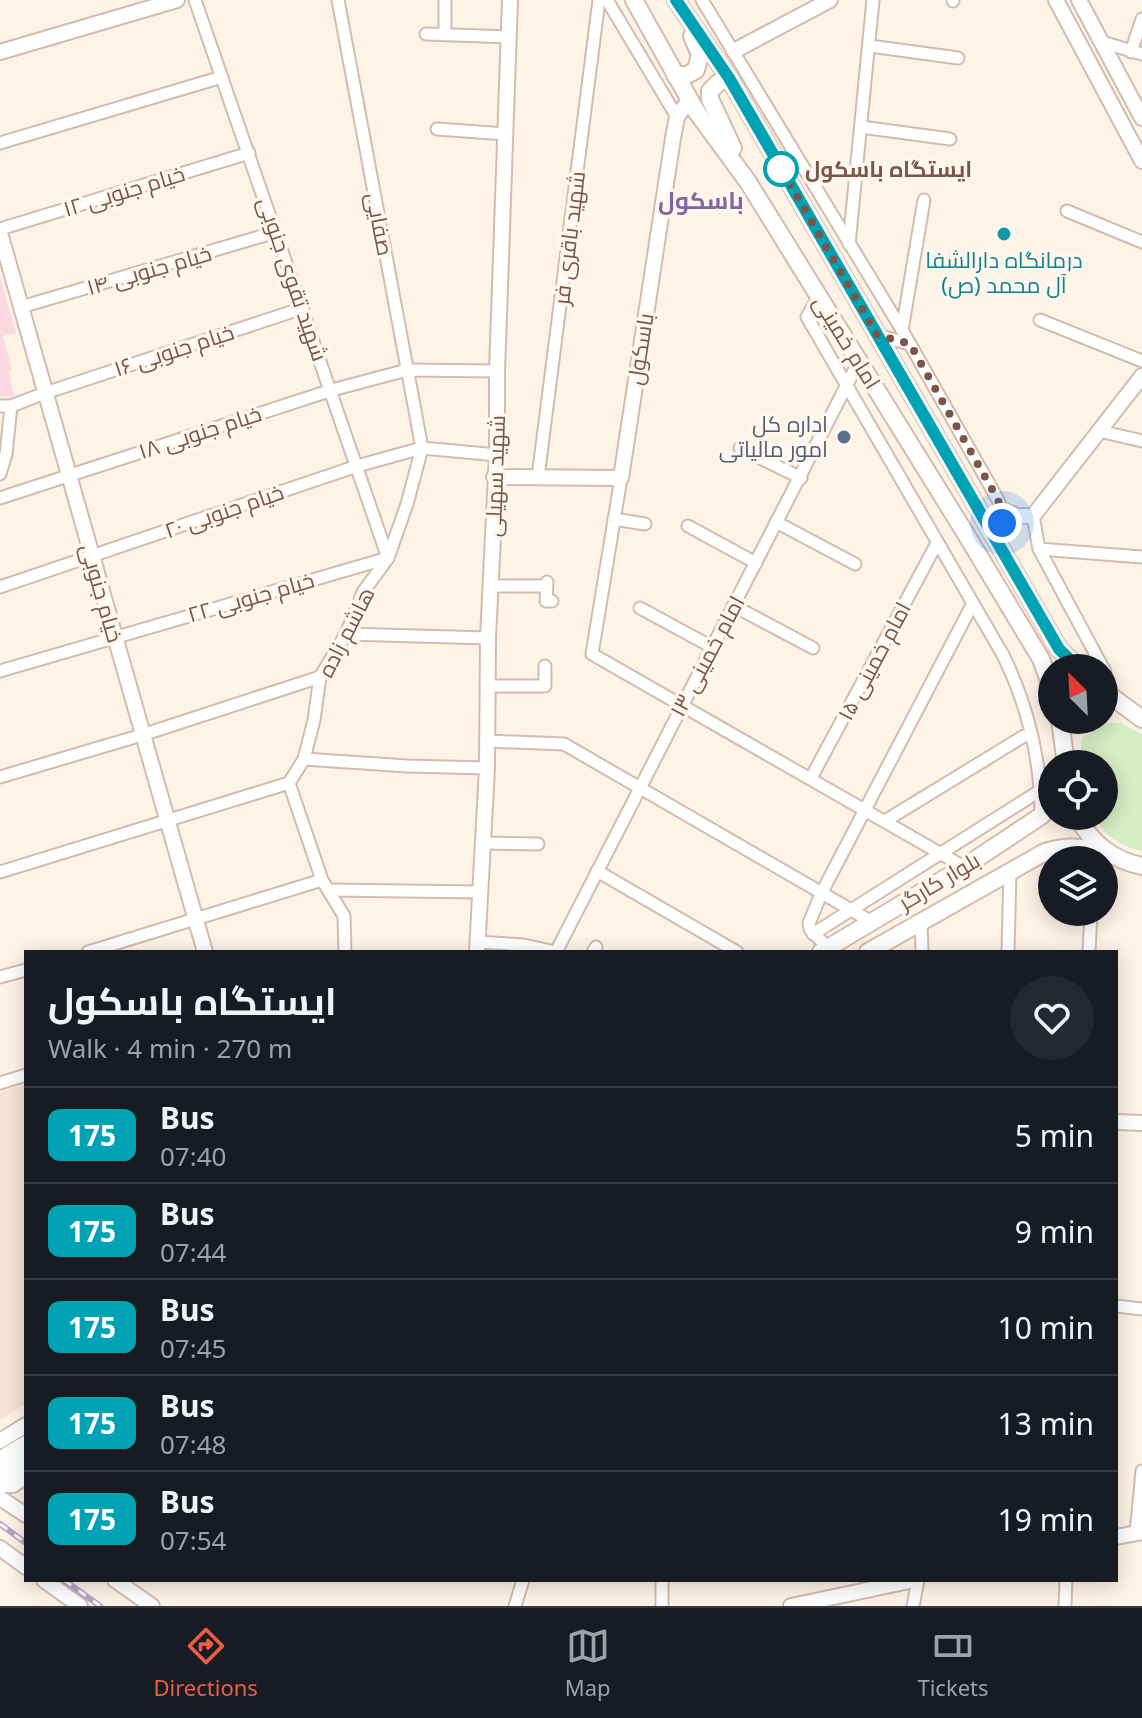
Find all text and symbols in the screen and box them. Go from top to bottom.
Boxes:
marker: ایستگاه باسکول [764,152,798,186]
place label: ایستگاه باسکول [805,153,972,183]
street label: خیام جنوبی ۱۲ [59,157,189,225]
street label: شهید باقری فر [545,169,591,308]
district label: باسکول [658,183,744,216]
street label: صفایی [360,190,402,258]
street label: شهید تقوی جنوبی [252,193,336,365]
marker: درمانگاه دارالشفا آل محمد (ص) [995,225,1013,243]
street label: خیام جنوبی ۱۴ [83,237,215,303]
place label: درمانگاه دارالشفا آل محمد (ص) [925,244,1083,299]
street label: امام خمینی [805,289,889,395]
street label: باسکول [619,311,659,387]
street label: خیام جنوبی ۱۶ [110,316,238,384]
street label: خیام جنوبی ۱۸ [134,397,266,467]
place label: اداره کل امور مالیاتی [719,408,828,463]
street label: شهید سهیلی [477,414,511,537]
marker: اداره کل امور مالیاتی [835,428,853,446]
street label: خیام جنوبی ۲۰ [160,476,288,546]
your location [982,503,1022,543]
street label: خیام جنوبی [73,540,131,646]
street label: خیام جنوبی ۲۲ [184,564,318,630]
street label: هاشم زاده [310,581,382,683]
street label: امام خمینی ۱۳ [662,590,752,722]
street label: امام خمینی ۱۵ [829,596,919,726]
north arrow [1038,654,1118,734]
map controls [1038,654,1118,926]
button: locate [1038,750,1118,830]
street label: بلوار کارگر [890,844,985,917]
button: layers [1038,846,1118,926]
text: ایستگاه باسکول [48,974,337,1026]
button: heart [1010,976,1094,1060]
text: Walk · 4 min · 270 m [48,1030,292,1066]
text: Bus [160,1097,215,1138]
text: 5 min [1015,1115,1094,1156]
text: 175 [68,1116,116,1154]
text: 07:40 [160,1138,226,1174]
text: Bus [160,1193,215,1234]
text: 9 min [1015,1211,1094,1252]
text: 175 [68,1212,116,1250]
text: 07:44 [160,1234,226,1270]
text: Bus [160,1289,215,1330]
text: 10 min [998,1307,1094,1348]
text: 175 [68,1308,116,1346]
text: 07:45 [160,1330,226,1366]
text: Bus [160,1385,215,1426]
text: 13 min [998,1403,1094,1444]
text: 175 [68,1404,116,1442]
text: 07:48 [160,1426,226,1462]
text: Bus [160,1481,215,1522]
text: 19 min [998,1499,1094,1540]
text: 175 [68,1500,116,1538]
text: 07:54 [160,1522,226,1558]
tab: Directions [153,1624,258,1702]
tab: Map [565,1624,611,1702]
tab: Tickets [917,1624,989,1702]

